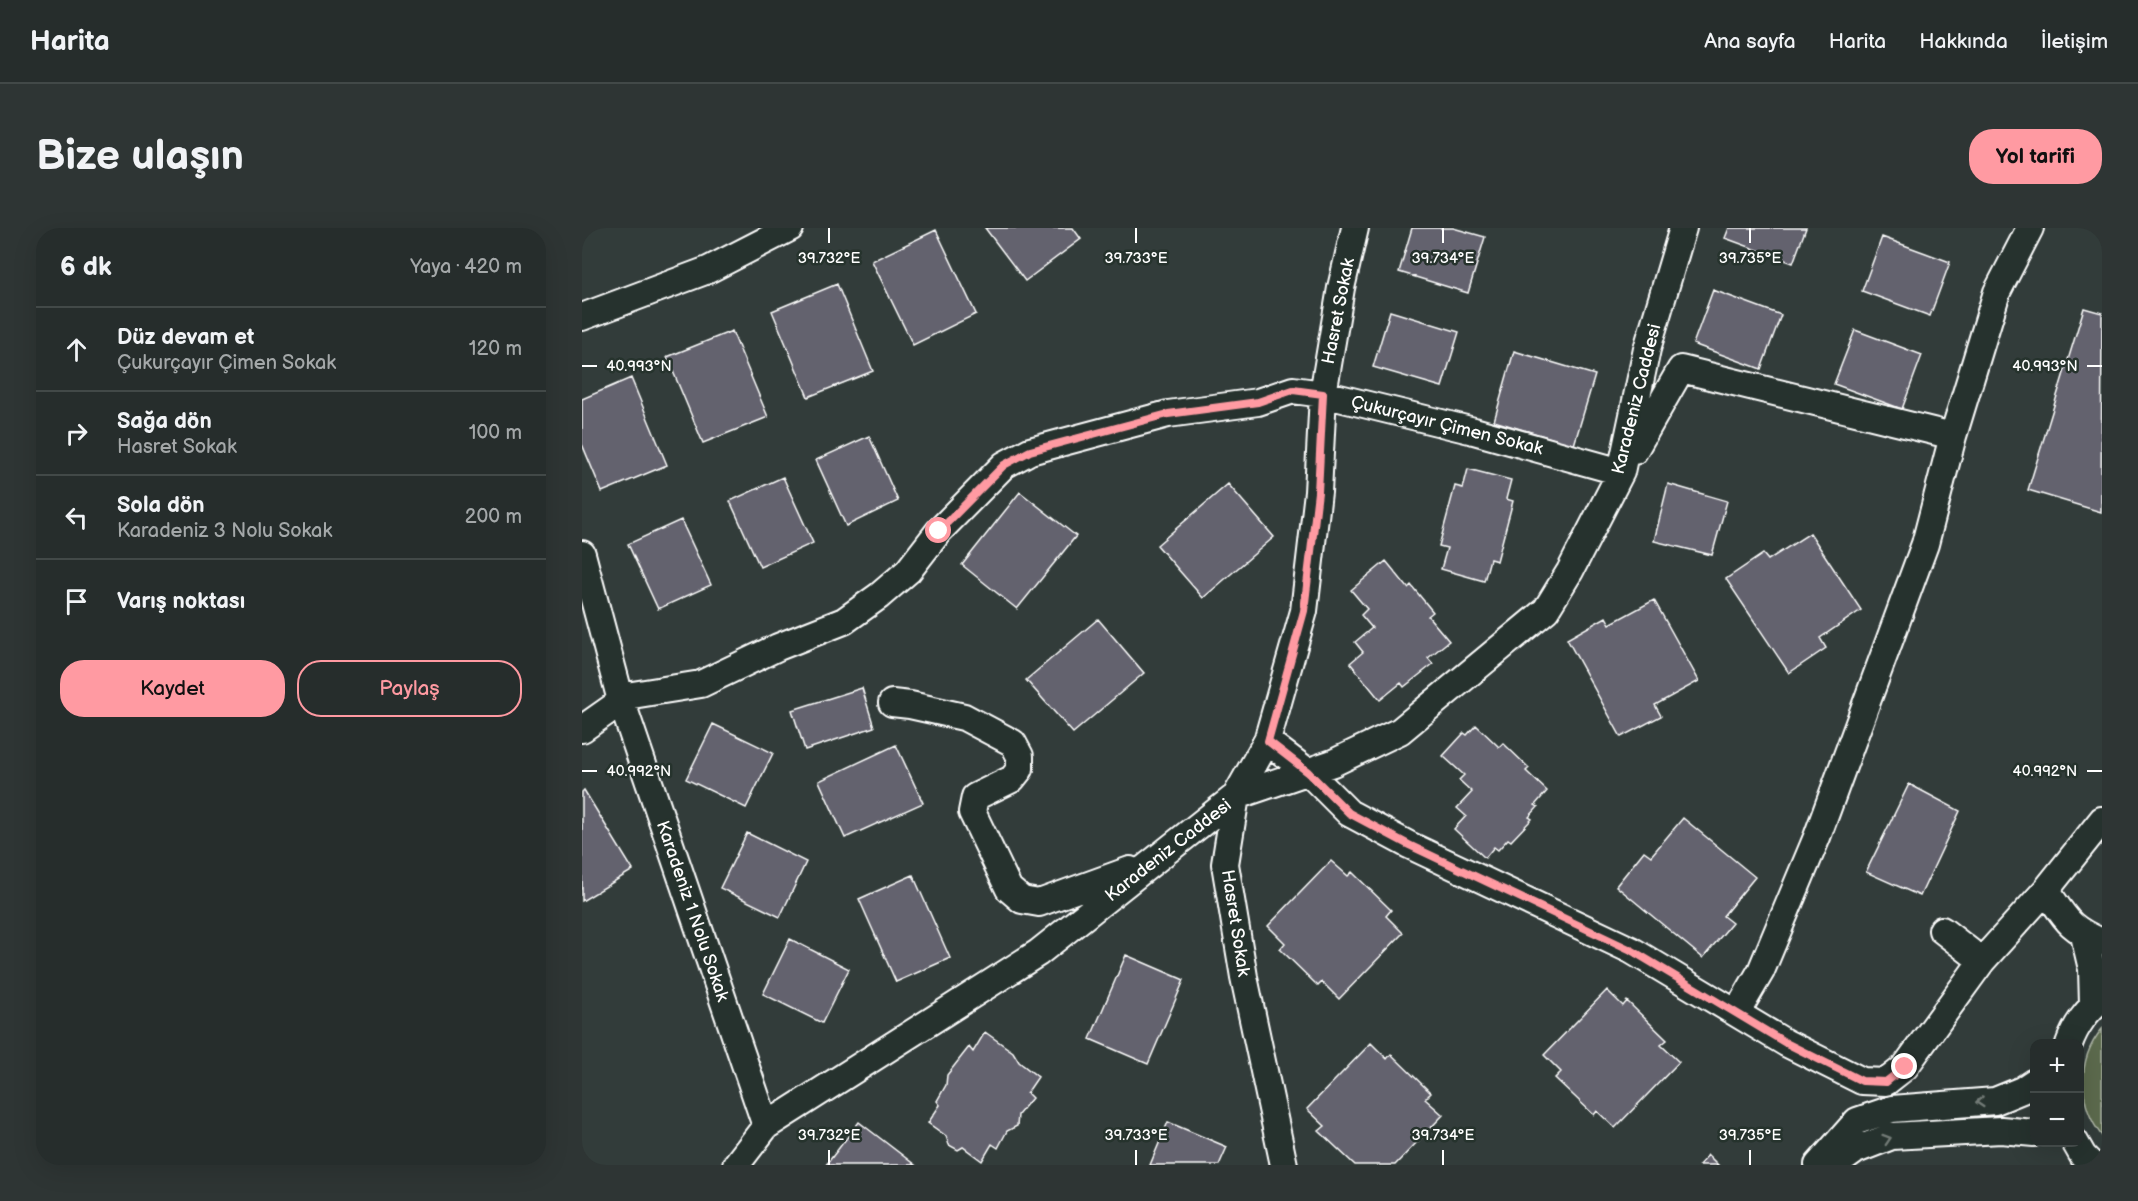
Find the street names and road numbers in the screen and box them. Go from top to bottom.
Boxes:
street label: Hasret Sokak [1318,256,1359,366]
street label: Karadeniz Caddesi [1608,322,1665,477]
street label: Çukurçayır Çimen Sokak [1349,391,1545,460]
street label: Karadeniz Caddesi [1101,795,1236,906]
street label: Karadeniz 1 Nolu Sokak [652,818,733,1004]
street label: Hasret Sokak [1217,868,1254,978]

